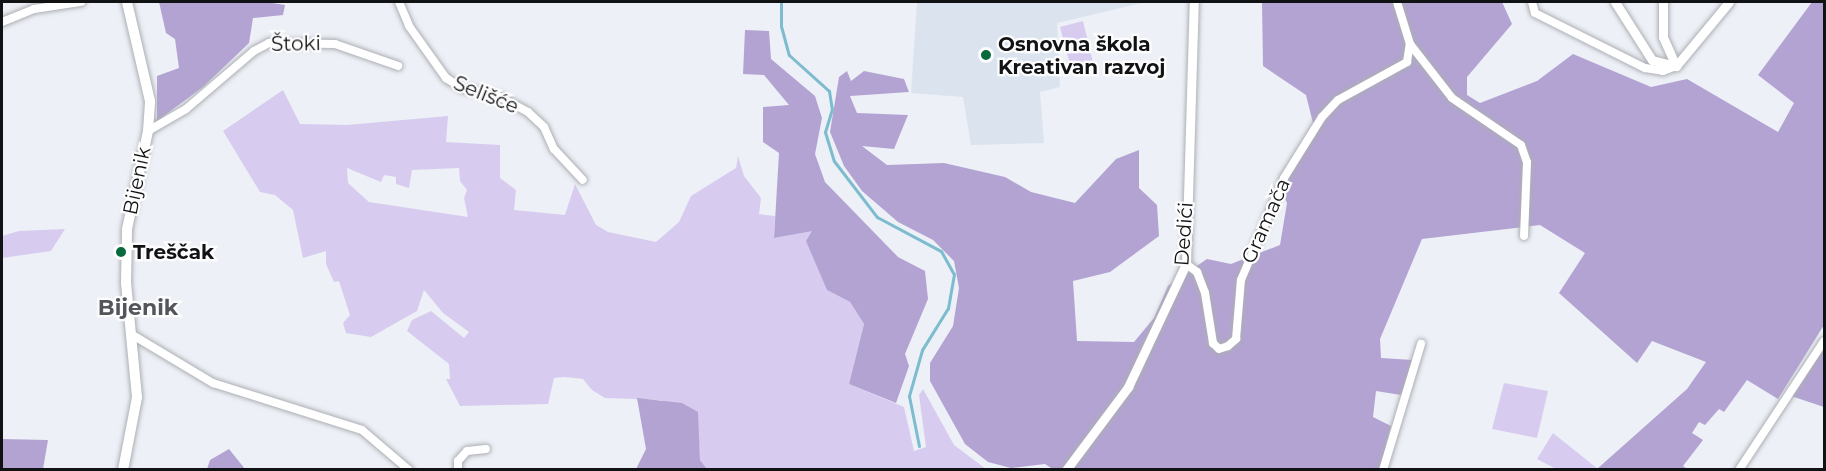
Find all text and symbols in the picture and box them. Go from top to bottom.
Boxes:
street label: Štoki [271,32,321,56]
place label: Osnovna škola Kreativan razvoj [998,32,1165,79]
marker: Osnovna škola Kreativan razvoj [979,48,993,62]
street label: Selišće [450,71,522,119]
street label: Bijenik [118,145,156,217]
street label: Gramača [1237,175,1295,267]
street label: Dedići [1170,201,1198,267]
place label: Treščak [133,240,214,264]
marker: Treščak [114,245,128,259]
district label: Bijenik [98,295,178,321]

